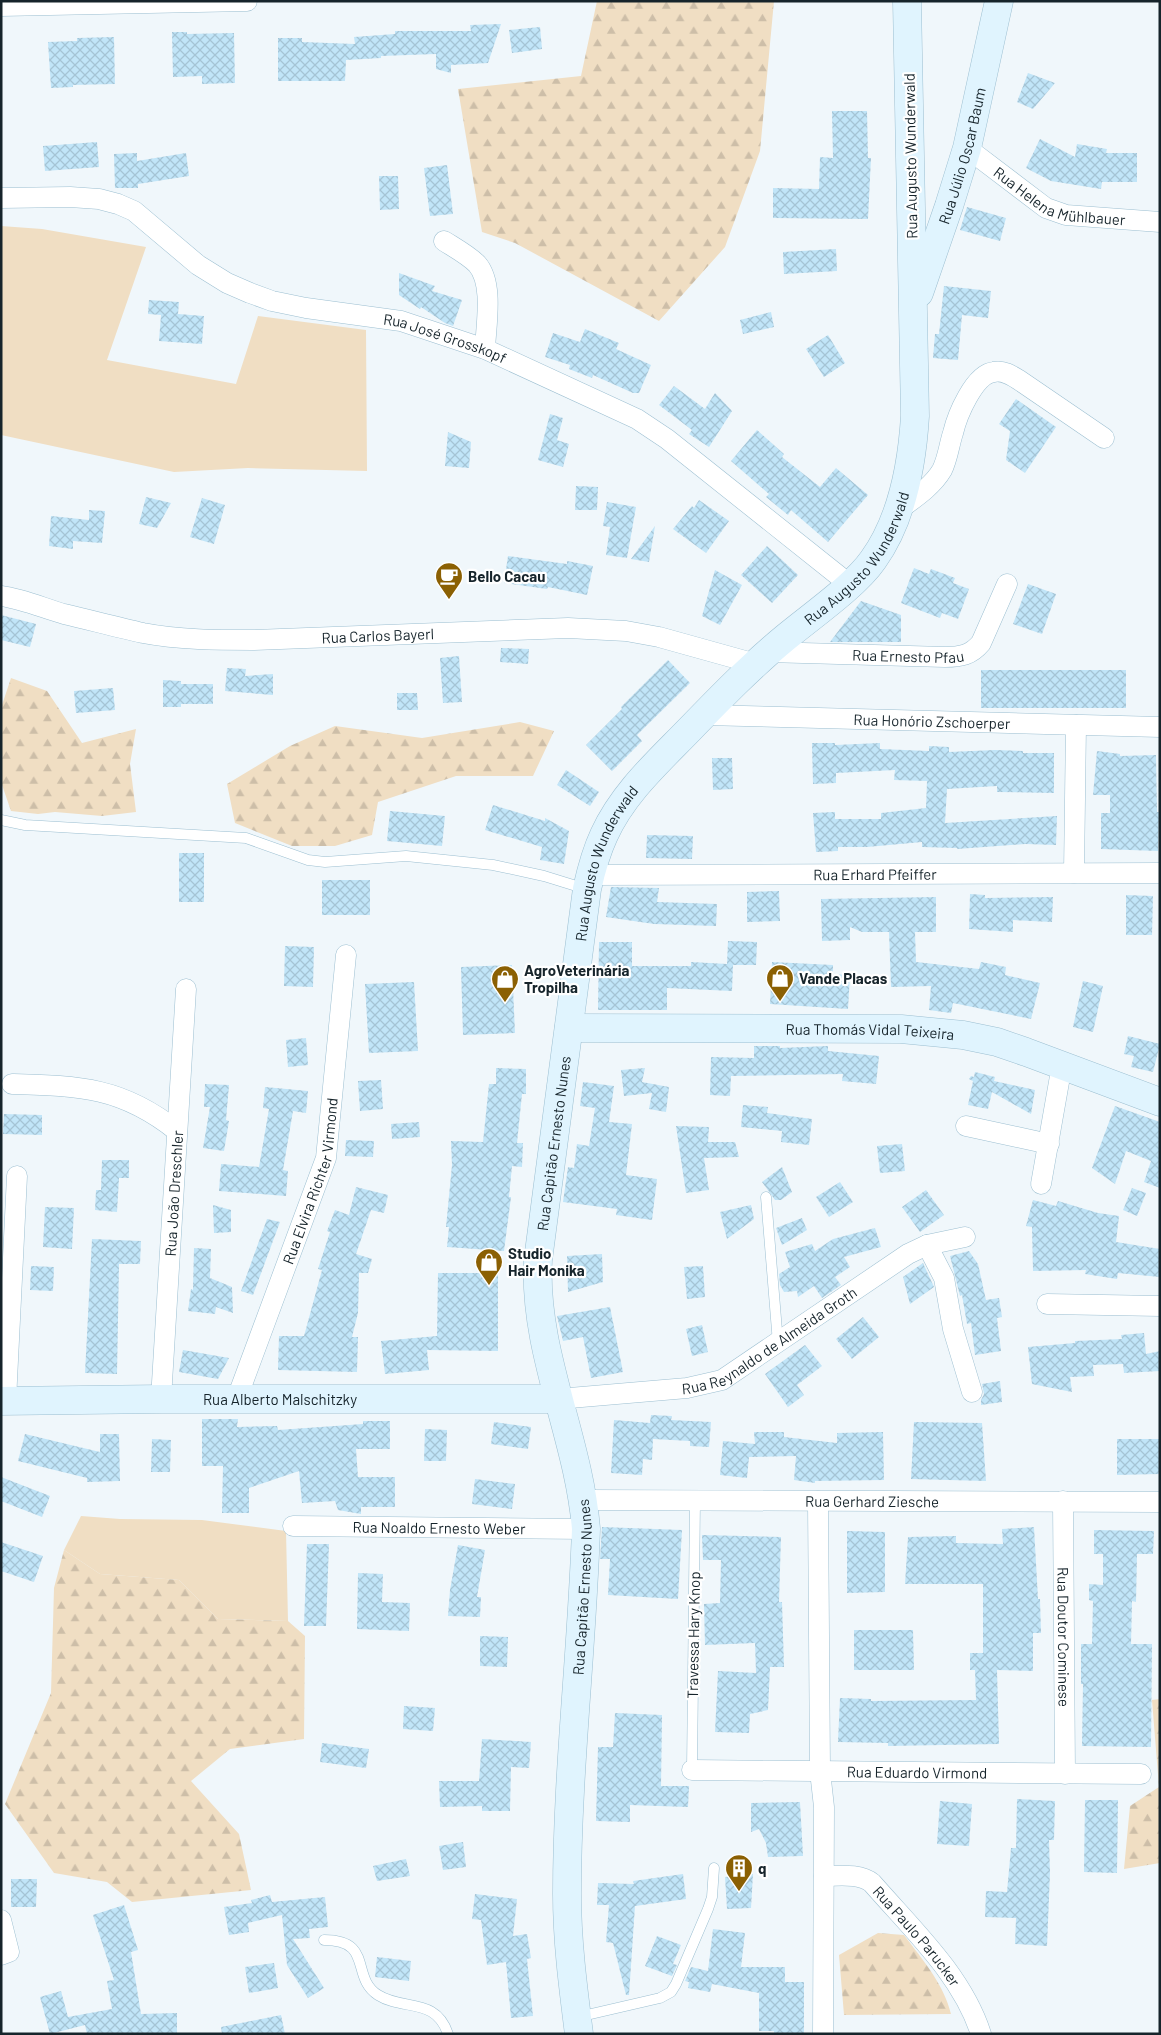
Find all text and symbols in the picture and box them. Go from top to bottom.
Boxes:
street label: Rua Augusto Wunderwald [900,73,920,239]
street label: Rua Júlio Oscar Baum [934,86,989,227]
street label: Rua Helena Mühlbauer [990,163,1127,228]
street label: Rua José Grosskopf [382,310,510,367]
street label: Rua Augusto Wunderwald [800,490,912,628]
cafe icon: Bello Cacau [434,561,464,600]
place label: Bello Cacau [468,567,545,585]
street label: Rua Carlos Bayerl [321,624,434,646]
street label: Rua Ernesto Pfau [852,645,965,666]
street label: Rua Honório Zschoerper [853,710,1011,732]
street label: Rua Augusto Wunderwald [571,782,642,942]
street label: Rua Erhard Pfeiffer [813,865,937,883]
place label: AgroVeterinária Tropilha [524,961,629,996]
shop icon: Vande Placas [765,963,795,1002]
shop icon: AgroVeterinária Tropilha [490,964,520,1003]
place label: Vande Placas [799,969,888,987]
street label: Rua Thomás Vidal Teixeira [785,1020,955,1043]
street label: Rua Capitão Ernesto Nunes [533,1055,574,1232]
street label: Rua Elvira Richter Virmond [278,1097,341,1267]
street label: Rua João Dreschler [161,1129,186,1257]
place label: Studio Hair Monika [508,1244,585,1279]
shop icon: Studio Hair Monika [474,1247,504,1286]
street label: Rua Reynaldo de Almeida Groth [681,1283,860,1397]
street label: Rua Alberto Malschitzky [203,1390,357,1408]
street label: Rua Gerhard Ziesche [805,1492,939,1510]
street label: Rua Capitão Ernesto Nunes [569,1498,595,1676]
street label: Rua Noaldo Ernesto Weber [352,1518,526,1537]
street label: Rua Doutor Cominese [1054,1567,1074,1707]
street label: Travessa Hary Knop [683,1571,703,1699]
street label: Rua Eduardo Virmond [847,1762,987,1782]
building icon: q [724,1853,754,1892]
place label: q [758,1859,767,1877]
street label: Rua Paulo Parucker [870,1882,965,1990]

